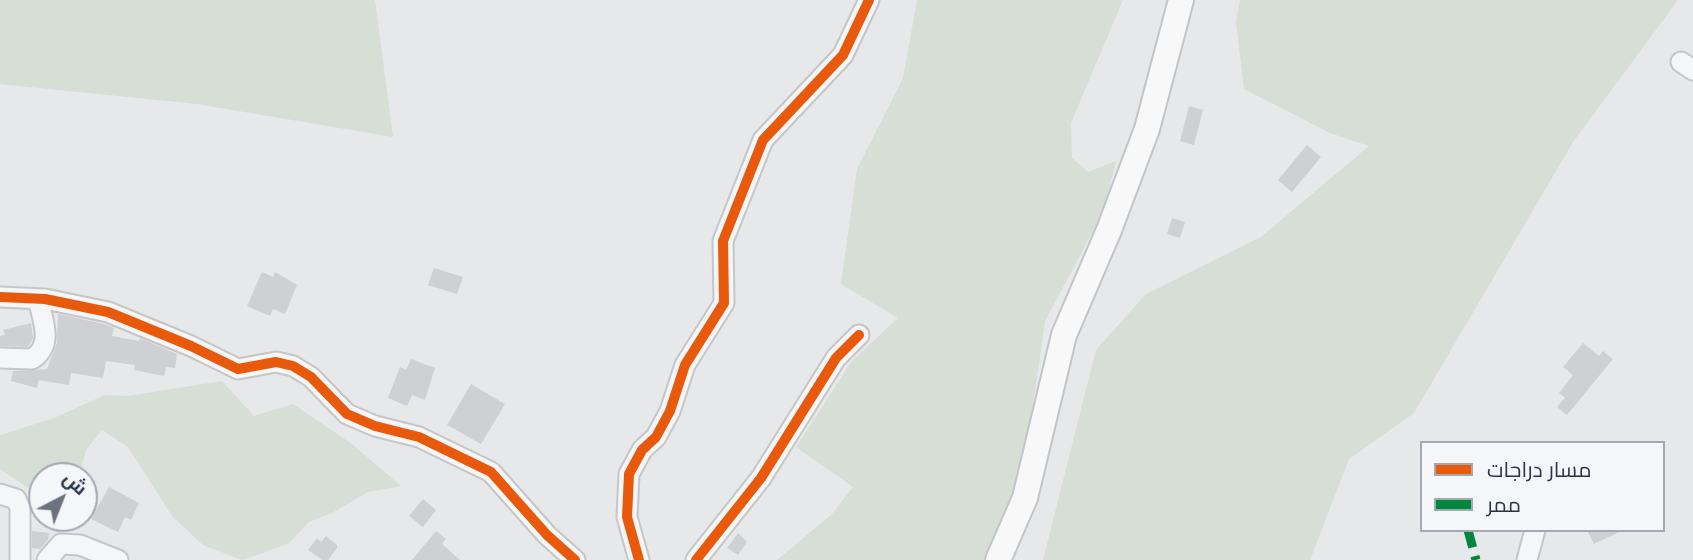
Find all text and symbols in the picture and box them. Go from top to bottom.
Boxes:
legend [1420,441,1665,532]
text: مسار دراجات [1487,456,1591,481]
north arrow [28,462,98,532]
text: ش [59,466,93,499]
text: ممر [1487,491,1521,516]

